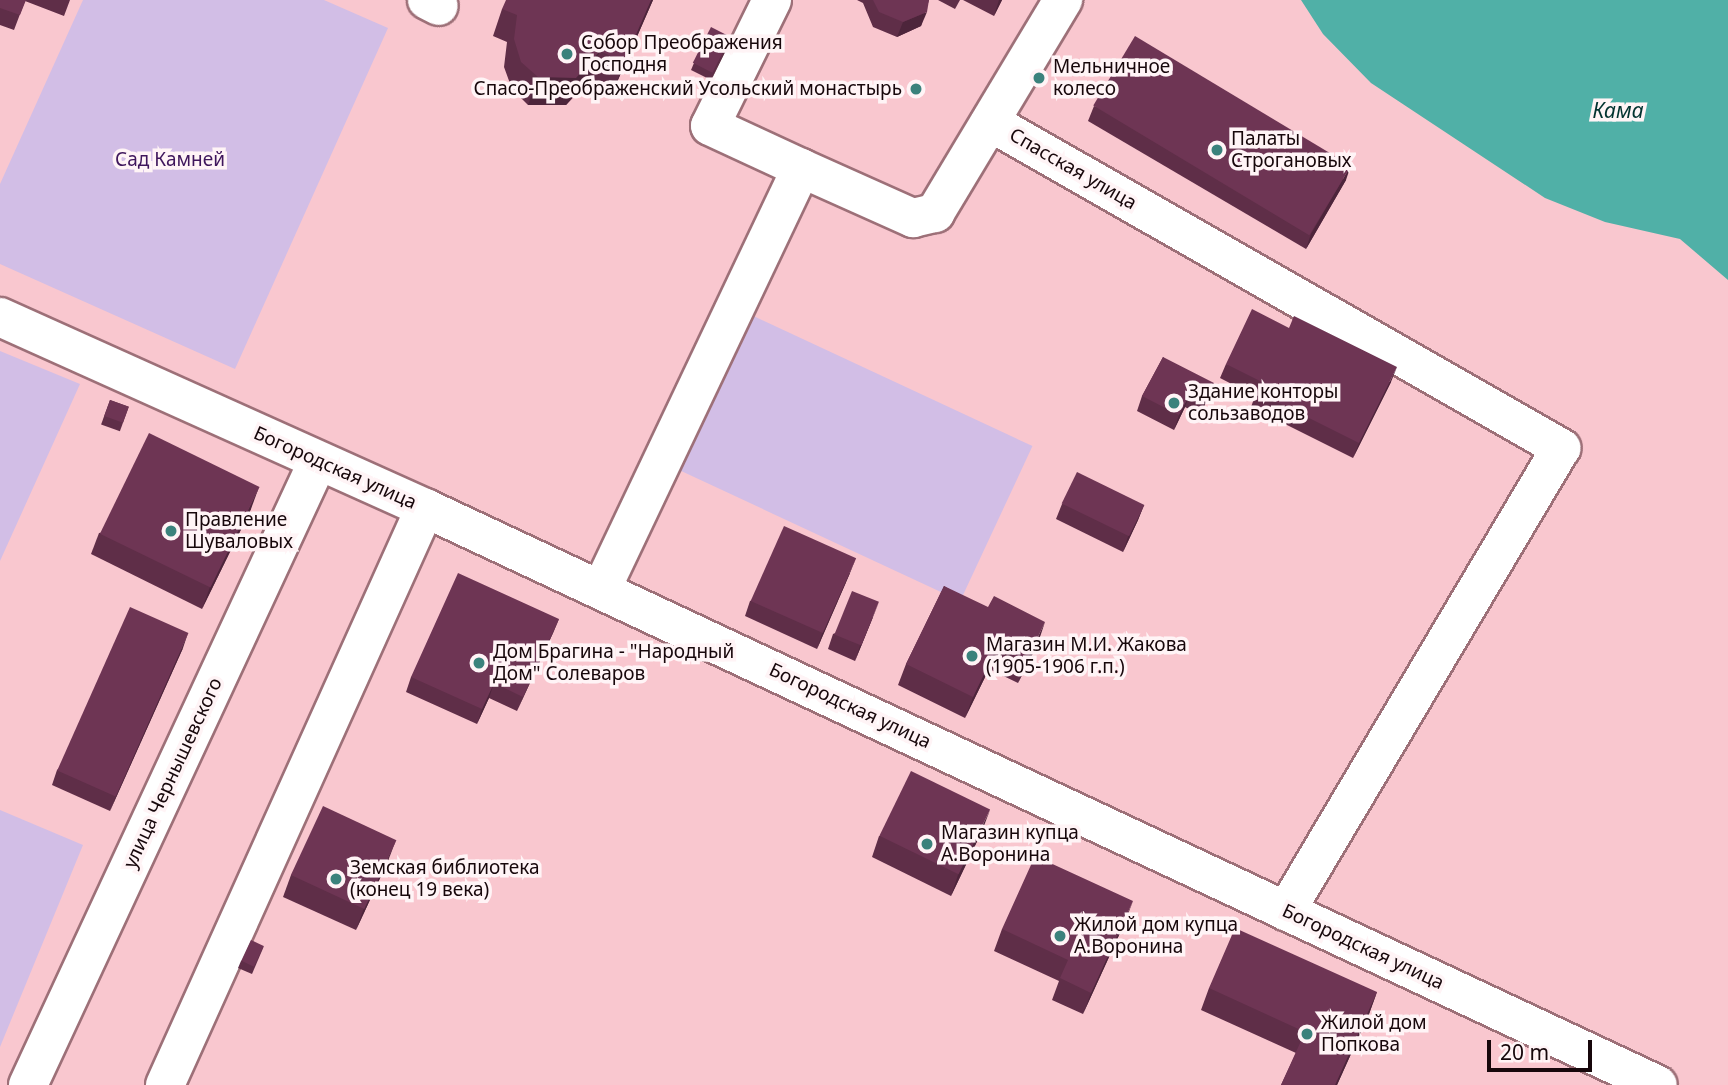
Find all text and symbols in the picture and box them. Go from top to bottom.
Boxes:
place label: Собор Преображения Господня [581,32,783,76]
marker: Собор Преображения Господня [559,46,575,62]
place label: Мельничное колесо [1053,56,1170,100]
marker: Мельничное колесо [1031,70,1047,86]
place label: Спасо-Преображенский Усольский монастырь [474,78,902,100]
marker: Спасо-Преображенский Усольский монастырь [908,81,924,97]
water label: Кама [1592,97,1644,123]
street label: Спасская улица [1005,123,1141,215]
place label: Палаты Строгановых [1231,128,1352,172]
marker: Палаты Строгановых [1209,142,1225,158]
park label: Сад Камней [115,149,225,171]
place label: Здание конторы сользаводов [1188,381,1338,425]
marker: Здание конторы сользаводов [1166,395,1182,411]
street label: Богородская улица [250,422,420,514]
place label: Правление Шуваловых [185,509,293,553]
marker: Правление Шуваловых [163,523,179,539]
place label: Магазин М.И. Жакова (1905-1906 г.п.) [986,634,1187,678]
place label: Дом Брагина - "Народный Дом" Солеваров [493,641,734,685]
marker: Магазин М.И. Жакова (1905-1906 г.п.) [964,648,980,664]
marker: Дом Брагина - "Народный Дом" Солеваров [471,655,487,671]
street label: Богородская улица [765,658,935,754]
street label: улица Чернышевского [119,674,227,872]
place label: Магазин купца А.Воронина [941,822,1079,866]
marker: Магазин купца А.Воронина [919,836,935,852]
place label: Земская библиотека (конец 19 века) [350,857,539,901]
marker: Земская библиотека (конец 19 века) [328,871,344,887]
street label: Богородская улица [1278,899,1448,995]
place label: Жилой дом купца А.Воронина [1074,914,1238,958]
marker: Жилой дом купца А.Воронина [1052,928,1068,944]
place label: Жилой дом Попкова [1321,1012,1427,1056]
marker: Жилой дом Попкова [1299,1026,1315,1042]
scale bar [1490,1026,1595,1070]
text: 20 m [1500,1038,1549,1066]

